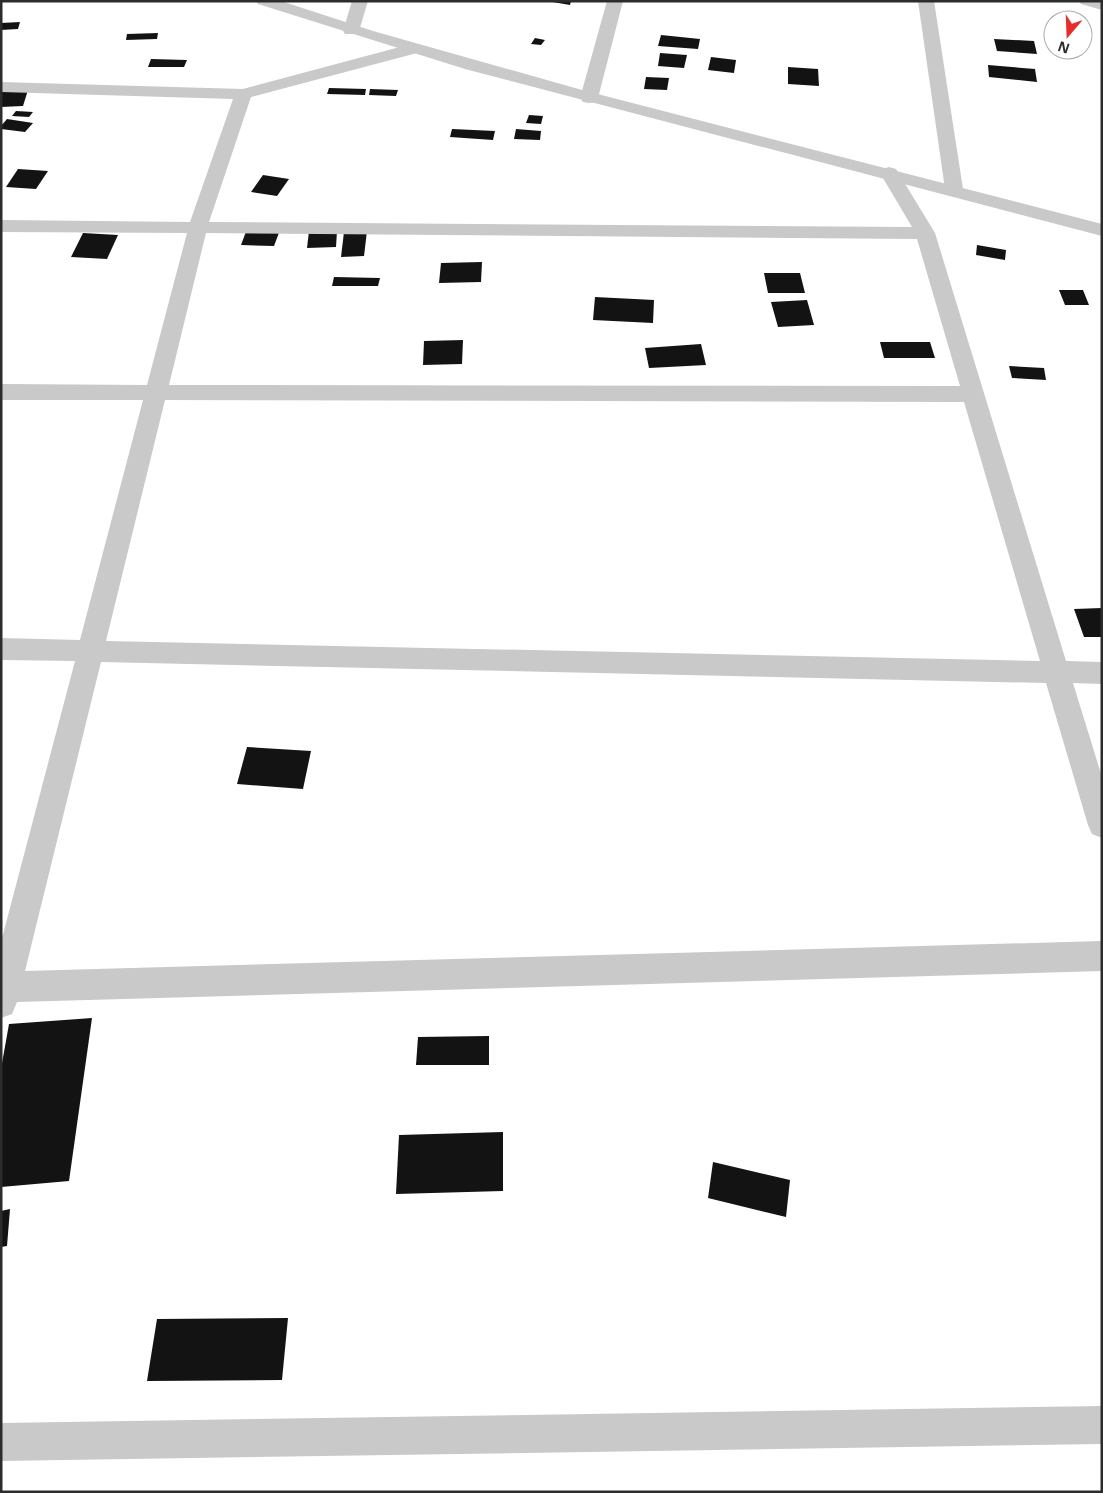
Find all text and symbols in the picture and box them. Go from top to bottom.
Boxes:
north arrow [1043,10,1093,60]
text: N [1055,37,1072,59]

